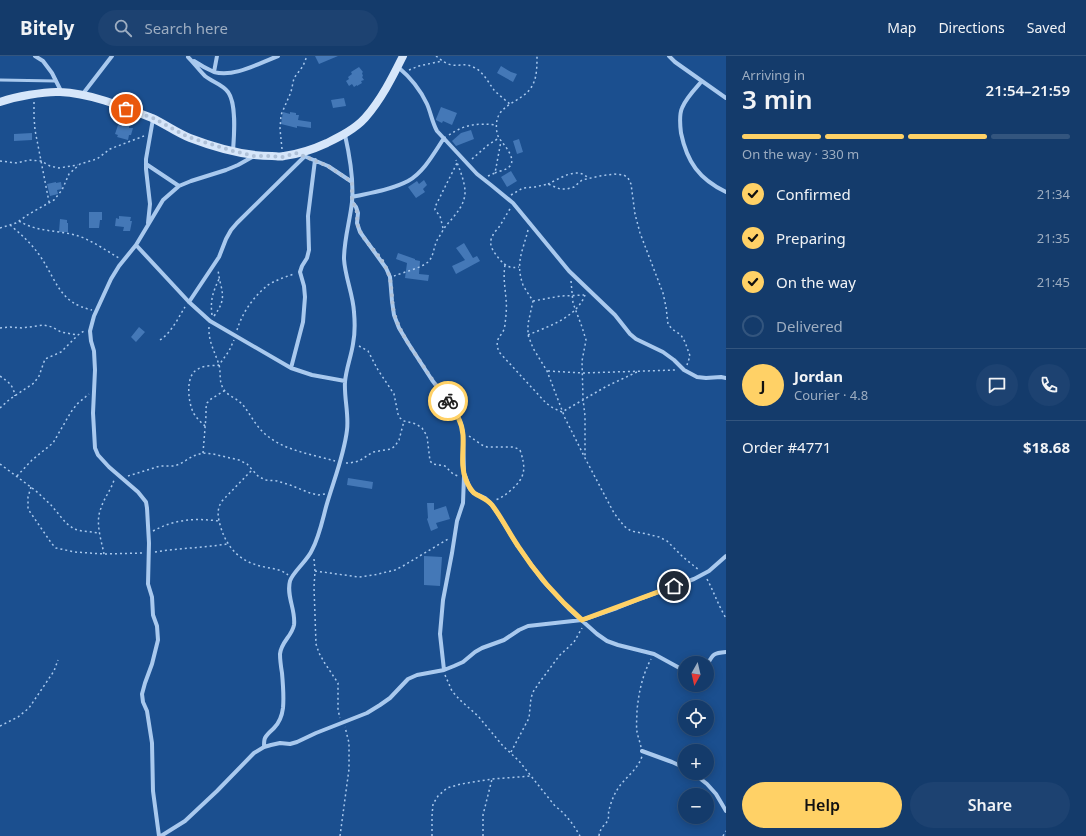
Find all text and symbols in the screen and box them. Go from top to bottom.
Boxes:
search box [98,10,378,46]
text: Bitely [20,15,74,41]
icon: search [112,17,134,39]
text: Search here [144,18,228,38]
text: Map [887,18,916,37]
text: Directions [938,18,1005,37]
text: Saved [1027,18,1066,37]
text: Arriving in [742,66,805,84]
text: 21:54–21:59 [986,80,1070,100]
text: 3 min [742,81,813,117]
pin [109,92,143,126]
icon: bag [115,98,137,120]
text: On the way · 330 m [742,145,859,163]
icon: check [742,183,764,205]
text: Confirmed [776,184,851,204]
text: 21:34 [1037,185,1070,203]
icon: check [742,227,764,249]
text: Preparing [776,228,846,248]
text: 21:35 [1037,229,1070,247]
icon: check [742,271,764,293]
text: On the way [776,272,856,292]
text: 21:45 [1037,273,1070,291]
text: Delivered [776,316,843,336]
button: chat [976,364,1018,406]
button: phone [1028,364,1070,406]
text: Jordan [794,366,843,386]
text: J [761,375,765,395]
courier [428,381,468,421]
text: Courier · 4.8 [794,386,868,404]
icon: bike [437,390,459,412]
text: Order #4771 [742,437,831,457]
text: $18.68 [1023,437,1070,457]
pin [657,569,691,603]
icon: home [663,575,685,597]
north arrow [678,656,714,692]
map controls [678,656,714,824]
button: locate [678,700,714,736]
button: + [678,744,714,780]
button: Help [742,782,902,828]
button: Share [910,782,1070,828]
button: − [678,788,714,824]

